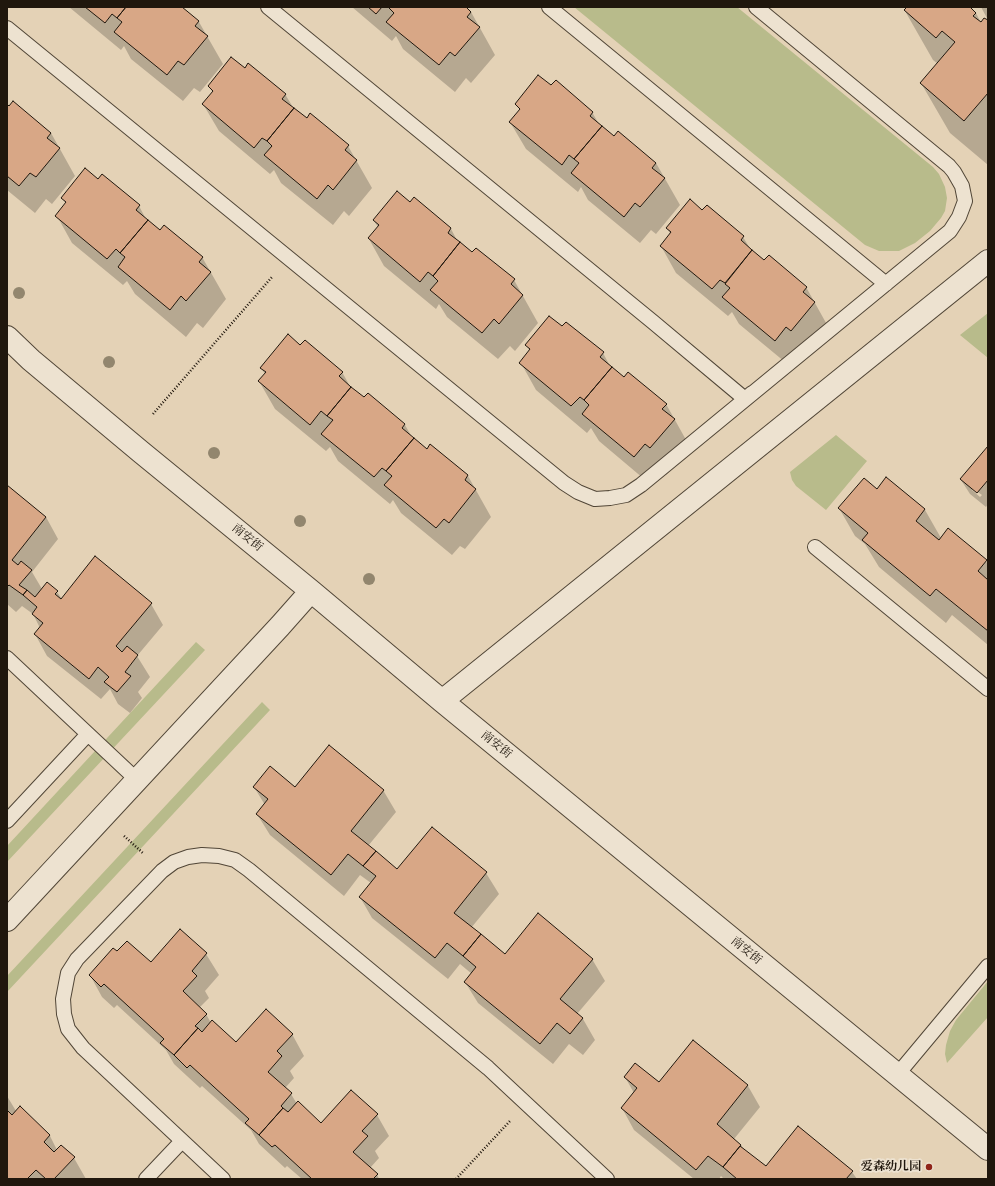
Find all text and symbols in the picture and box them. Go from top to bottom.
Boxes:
street label: 南安街 [228,521,266,555]
street label: 南安街 [477,728,515,762]
street label: 南安街 [727,934,765,968]
place label: 爱森幼儿园 [861,1160,921,1174]
marker: 爱森幼儿园 [924,1162,934,1172]

